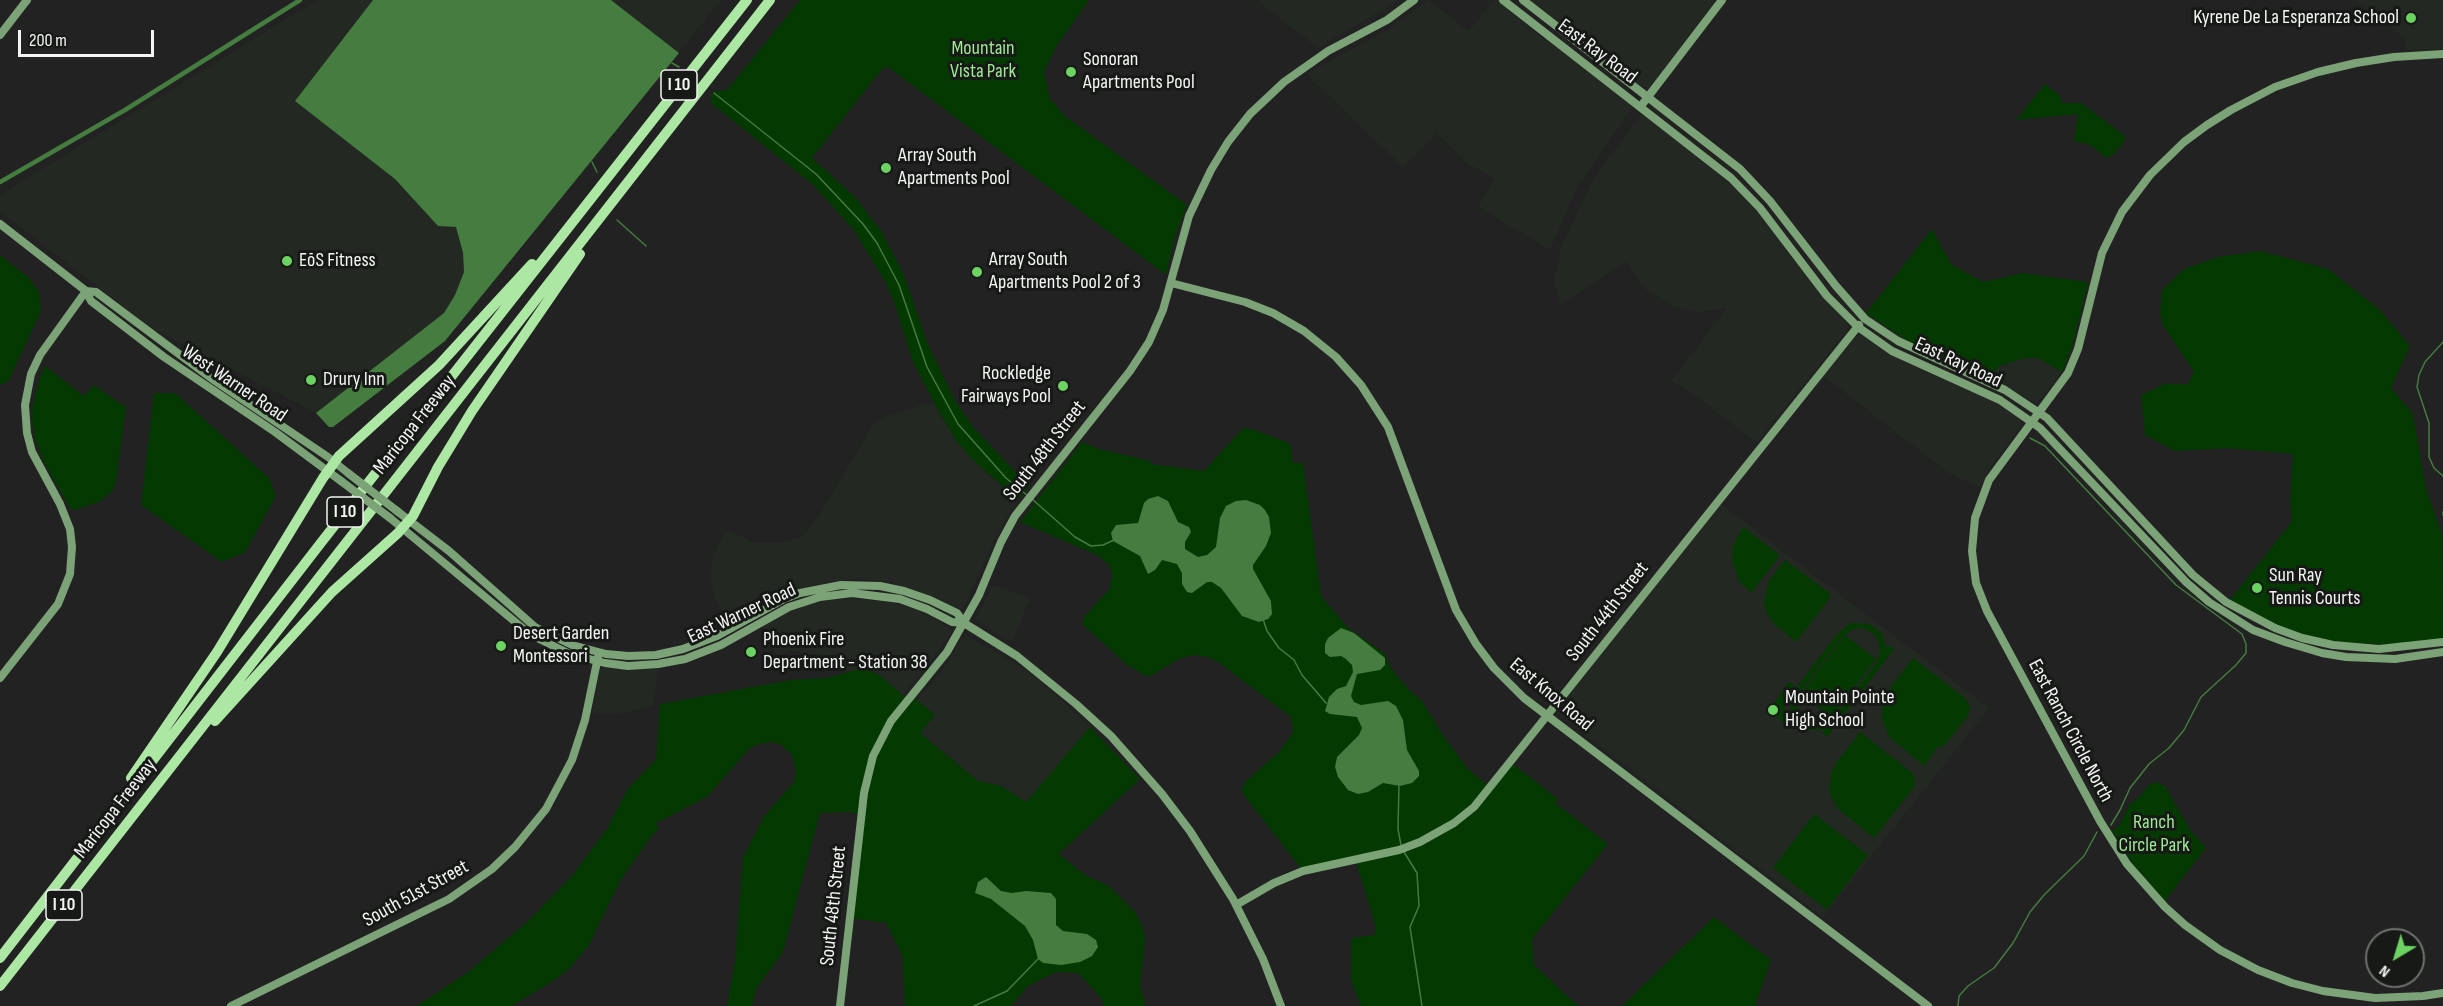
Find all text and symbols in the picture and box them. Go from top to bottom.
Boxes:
place label: Kyrene De La Esperanza School [2193,6,2399,30]
marker: Kyrene De La Esperanza School [2404,11,2418,25]
street label: East Ray Road [1553,14,1641,90]
scale bar [21,18,158,56]
text: 200 m [29,30,67,51]
park label: Mountain Vista Park [950,37,1016,84]
place label: Sonoran Apartments Pool [1083,48,1195,95]
marker: Sonoran Apartments Pool [1064,65,1078,79]
road number: I 10 [661,70,697,100]
place label: Array South Apartments Pool [898,144,1010,191]
marker: Array South Apartments Pool [879,161,893,175]
place label: Array South Apartments Pool 2 of 3 [989,248,1141,295]
place label: EōS Fitness [299,249,376,273]
marker: EōS Fitness [280,254,294,268]
marker: Array South Apartments Pool 2 of 3 [970,265,984,279]
street label: East Ray Road [1911,333,2005,393]
street label: West Warner Road [177,340,291,428]
place label: Rockledge Fairways Pool [961,362,1051,409]
place label: Drury Inn [323,368,385,392]
street label: Maricopa Freeway [369,370,461,480]
marker: Drury Inn [304,373,318,387]
marker: Rockledge Fairways Pool [1056,379,1070,393]
street label: South 48th Street [999,396,1091,506]
road number: I 10 [327,497,363,527]
street label: South 44th Street [1562,557,1654,667]
place label: Sun Ray Tennis Courts [2269,564,2360,611]
street label: East Warner Road [684,578,800,650]
marker: Sun Ray Tennis Courts [2250,581,2264,595]
place label: Desert Garden Montessori [513,622,609,669]
place label: Phoenix Fire Department - Station 38 [763,628,928,675]
marker: Desert Garden Montessori [494,639,508,653]
marker: Phoenix Fire Department - Station 38 [744,645,758,659]
street label: East Knox Road [1504,653,1598,737]
street label: East Ranch Circle North [2022,656,2118,806]
place label: Mountain Pointe High School [1785,686,1895,733]
marker: Mountain Pointe High School [1766,703,1780,717]
street label: Maricopa Freeway [70,754,162,864]
park label: Ranch Circle Park [2118,811,2190,858]
street label: South 48th Street [816,845,852,967]
street label: South 51st Street [359,855,473,933]
road number: I 10 [46,890,82,920]
north arrow [2365,928,2425,988]
text: N [2376,961,2394,981]

